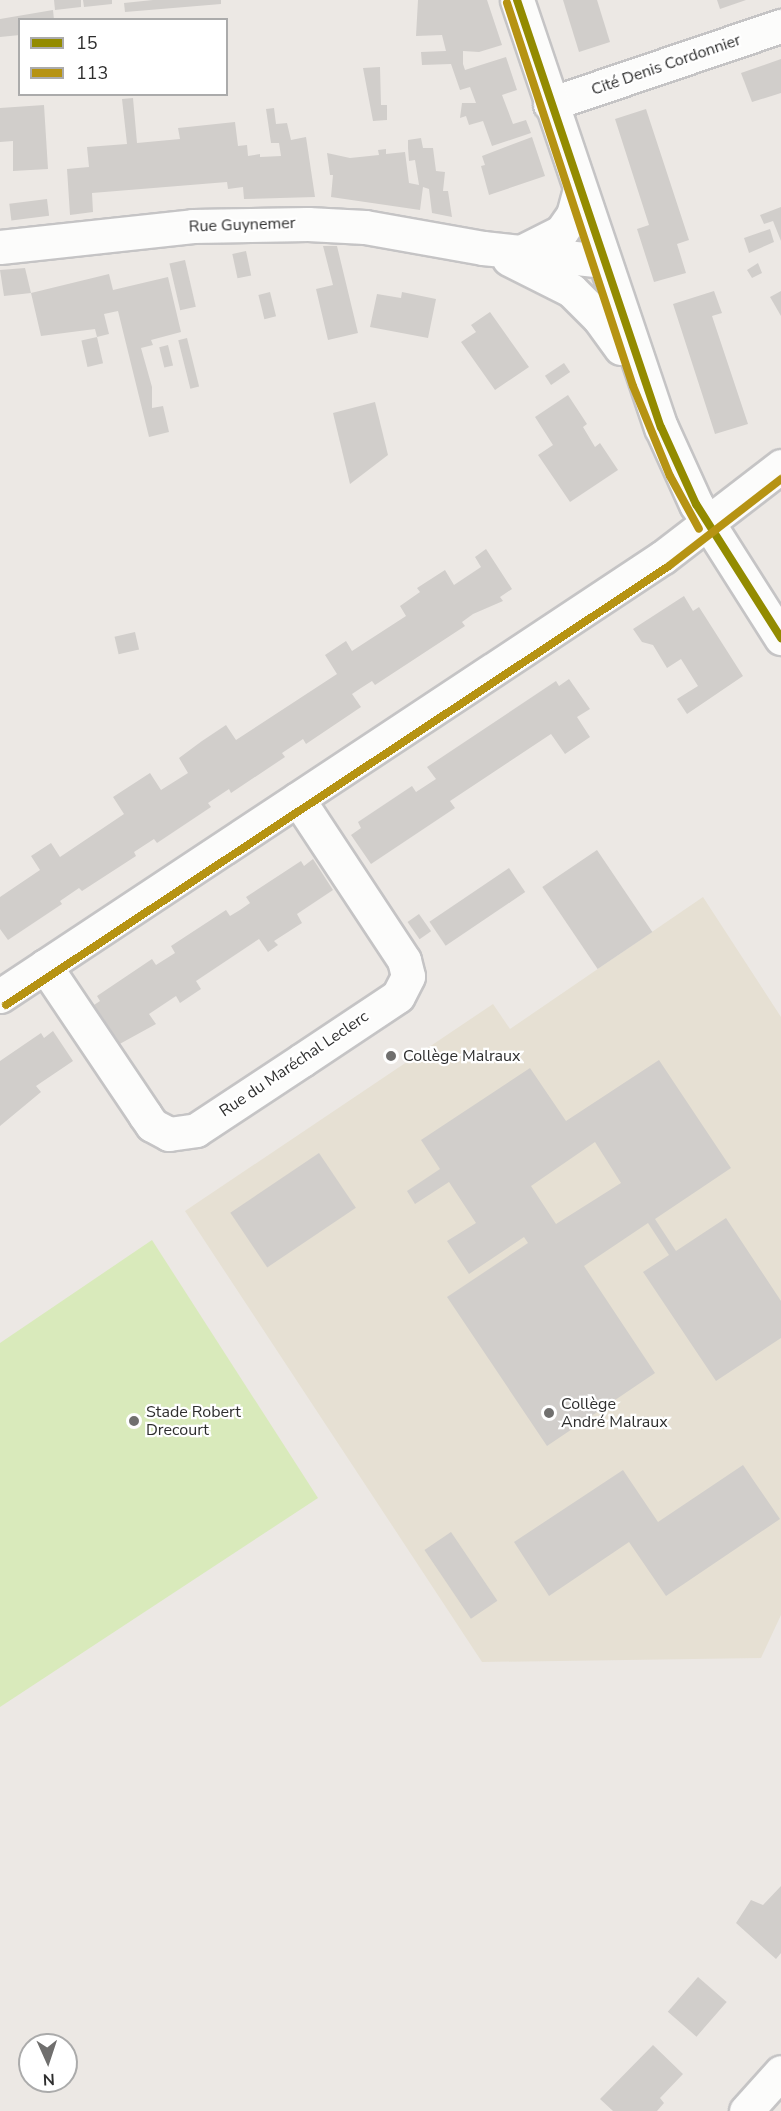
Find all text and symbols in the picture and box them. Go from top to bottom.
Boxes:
legend [18,18,228,96]
street label: Cité Denis Cordonnier [589,30,743,100]
text: 15 [76,31,98,55]
text: 113 [76,61,108,85]
street label: Rue Guynemer [188,214,296,236]
street label: Rue du Maréchal Leclerc [216,1007,372,1121]
place label: Collège Malraux [403,1046,520,1066]
marker: Collège Malraux [384,1049,398,1063]
place label: Collège André Malraux [561,1394,668,1432]
place label: Stade Robert Drecourt [146,1402,241,1440]
marker: Collège André Malraux [542,1406,556,1420]
marker: Stade Robert Drecourt [127,1414,141,1428]
north arrow [18,2033,78,2093]
text: N [42,2068,55,2090]

